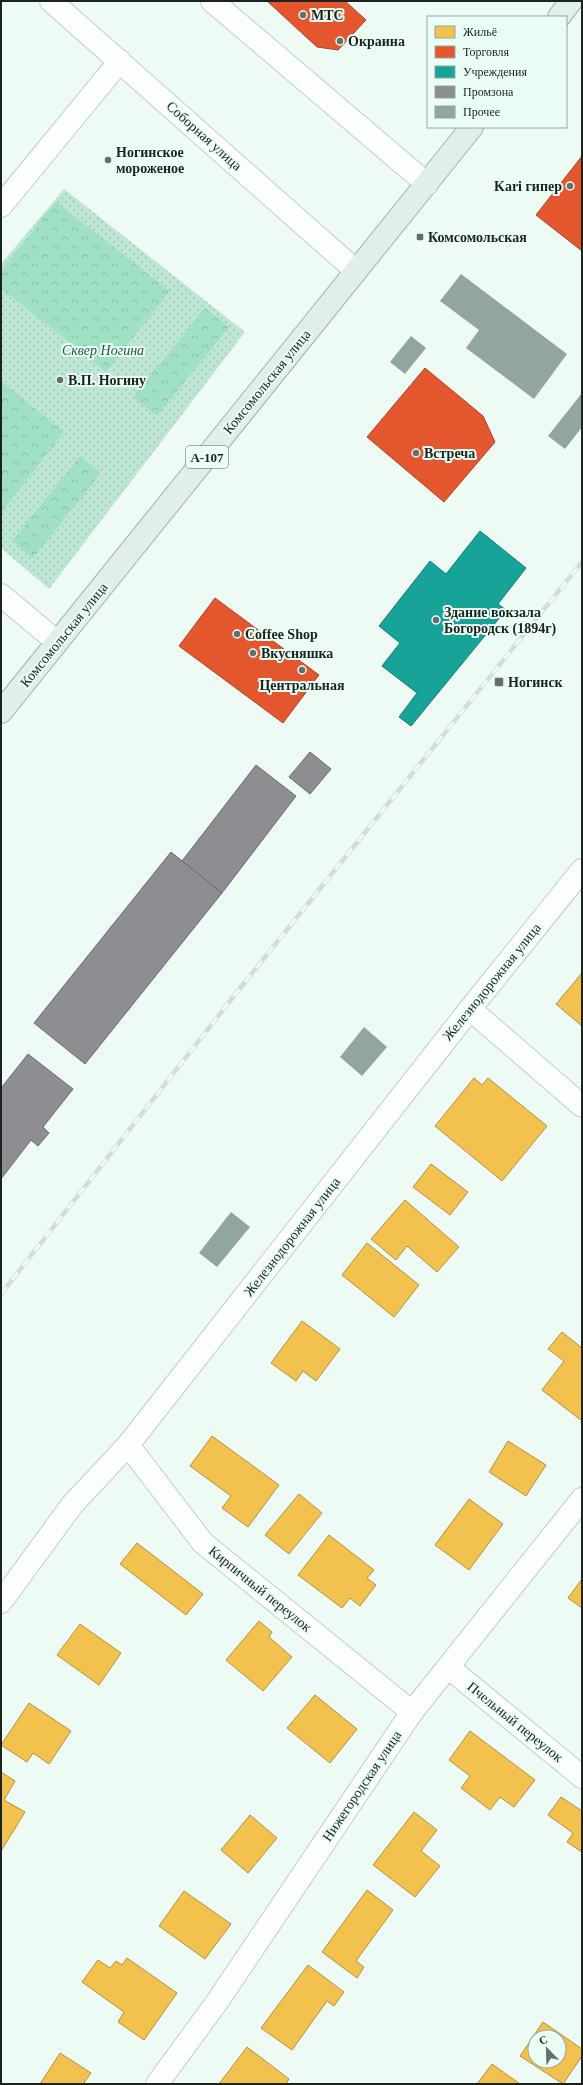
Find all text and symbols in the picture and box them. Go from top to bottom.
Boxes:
place label: МТС [311,8,344,23]
marker: МТС [298,10,308,20]
legend [427,16,567,128]
text: Жильё [463,25,497,39]
place label: Окраина [348,34,405,49]
marker: Окраина [335,36,345,46]
text: Торговля [463,45,510,59]
text: Учреждения [463,65,527,79]
text: Промзона [463,85,514,99]
street label: Соборная улица [163,98,245,174]
text: Прочее [463,105,500,119]
place label: Ногинское мороженое [116,145,184,176]
marker: Ногинское мороженое [103,155,113,165]
place label: Kari гипер [494,179,562,194]
marker: Kari гипер [565,181,575,191]
place label: Комсомольская [428,230,527,245]
marker: Комсомольская [415,232,425,242]
street label: Комсомольская улица [220,326,314,437]
park label: Сквер Ногина [62,343,144,358]
place label: В.П. Ногину [68,373,146,388]
marker: В.П. Ногину [55,375,65,385]
road number: А-107 [186,446,228,468]
place label: Встреча [424,446,475,461]
marker: Встреча [411,448,421,458]
street label: Комсомольская улица [17,579,111,690]
place label: Здание вокзала Богородск (1894г) [444,605,557,637]
marker: Здание вокзала Богородск (1894г) [431,615,441,625]
place label: Coffee Shop [245,627,318,642]
marker: Coffee Shop [232,629,242,639]
place label: Вкусняшка [261,646,333,661]
marker: Вкусняшка [248,648,258,658]
marker: Центральная [297,665,307,675]
place label: Ногинск [508,675,564,690]
marker: Ногинск [493,676,505,688]
place label: Центральная [259,678,345,693]
street label: Железнодорожная улица [440,920,544,1044]
street label: Железнодорожная улица [241,1174,344,1299]
street label: Кирпичный переулок [206,1543,314,1635]
street label: Пчельный переулок [464,1679,566,1765]
street label: Нижегородская улица [319,1727,405,1844]
north arrow [527,2029,567,2069]
text: С [537,2033,549,2047]

